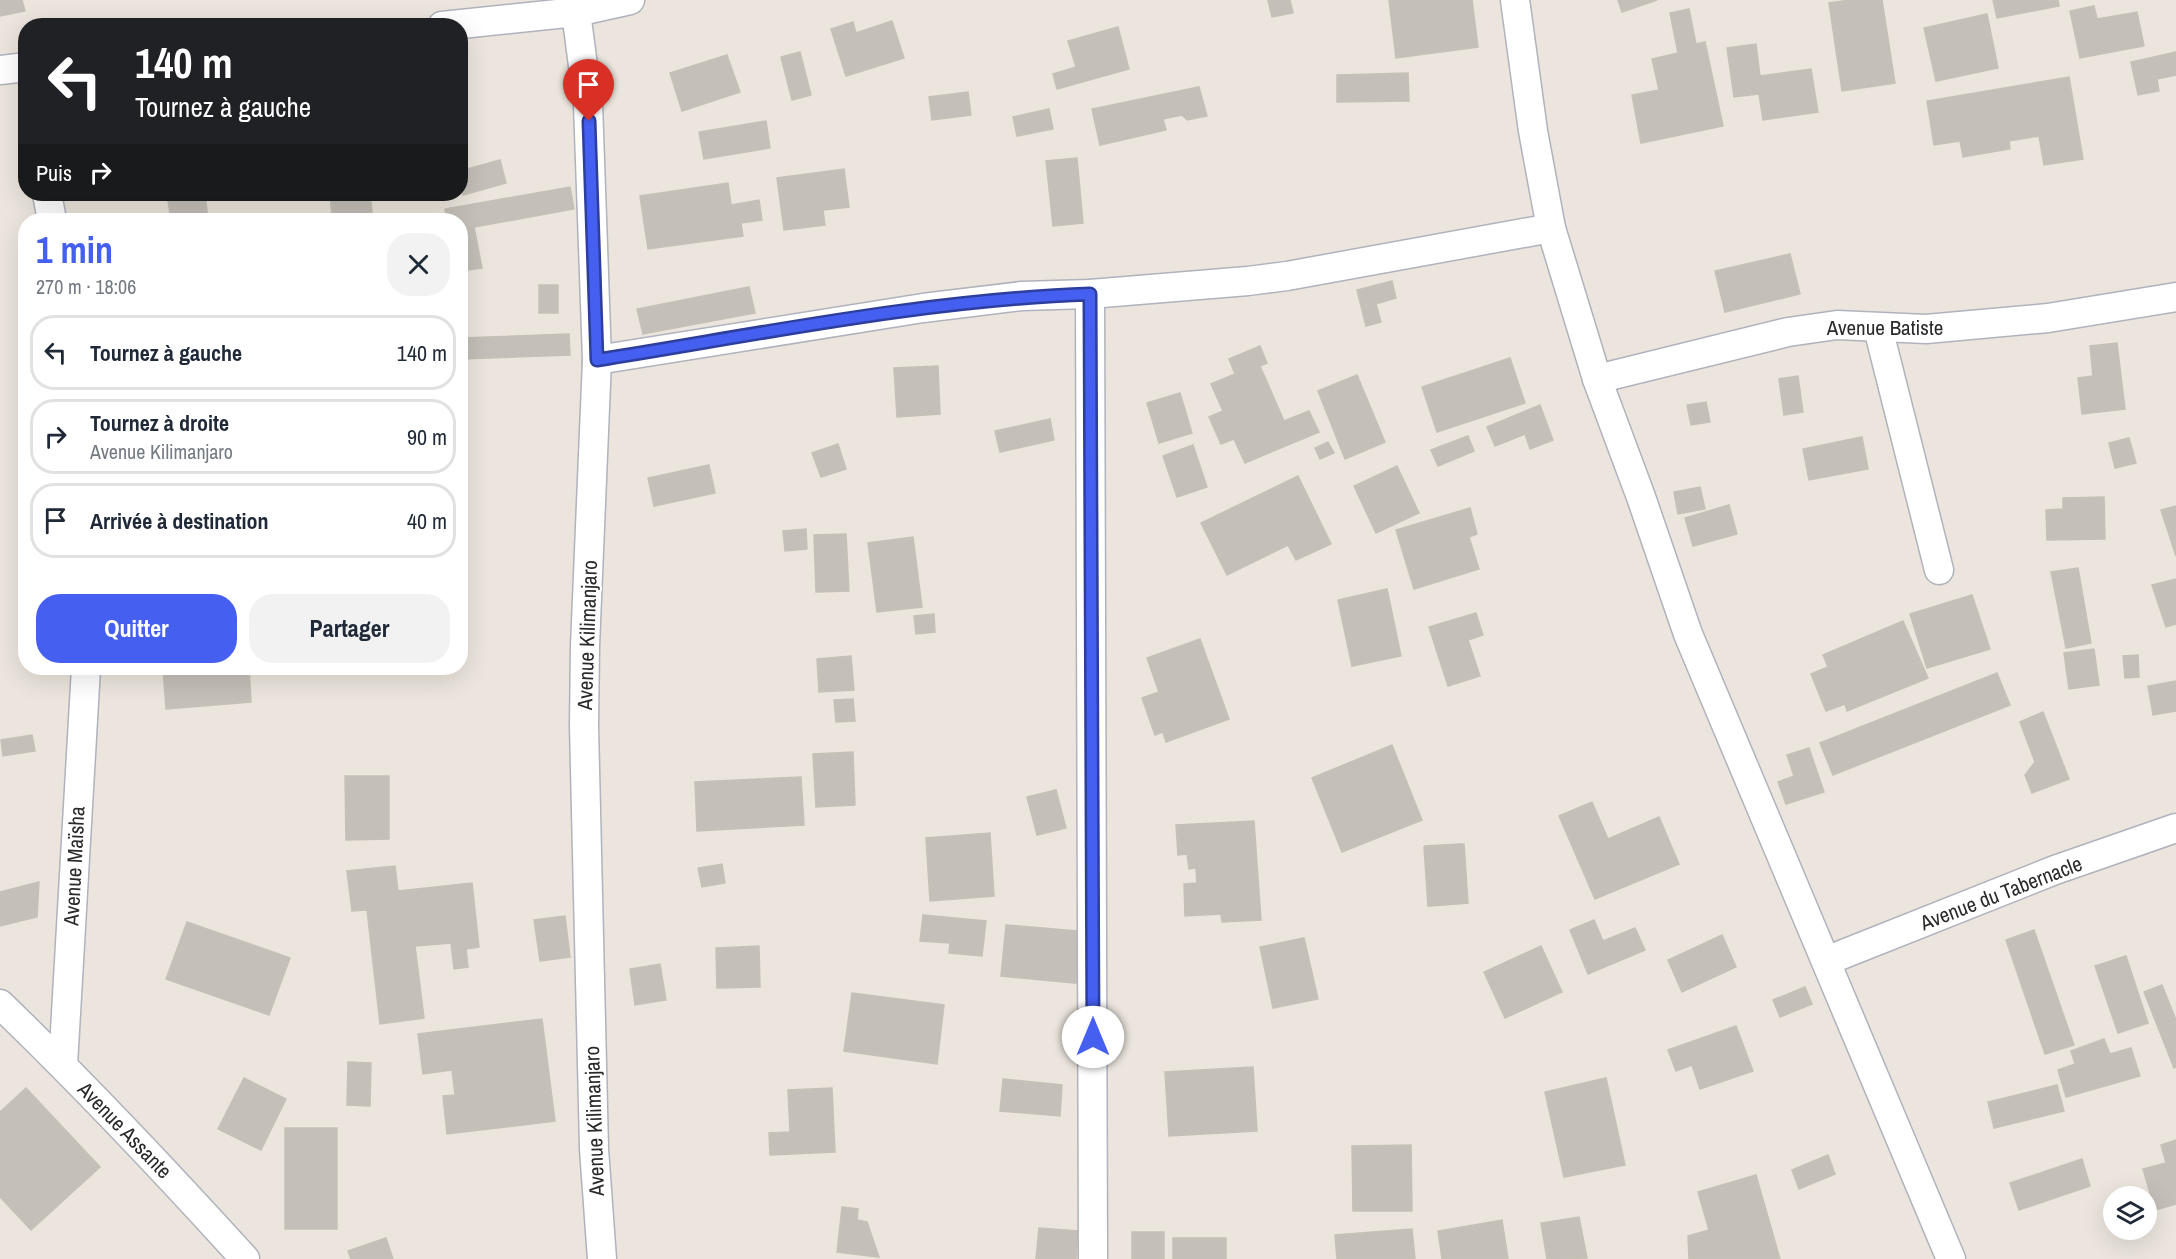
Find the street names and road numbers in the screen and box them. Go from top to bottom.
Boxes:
street label: Avenue Batiste [1826,313,1943,342]
street label: Avenue Kilimanjaro [570,560,604,711]
street label: Avenue Maïsha [56,805,92,927]
street label: Avenue du Tabernacle [1915,849,2086,938]
street label: Avenue Kilimanjaro [577,1046,611,1197]
street label: Avenue Assante [71,1075,179,1185]

